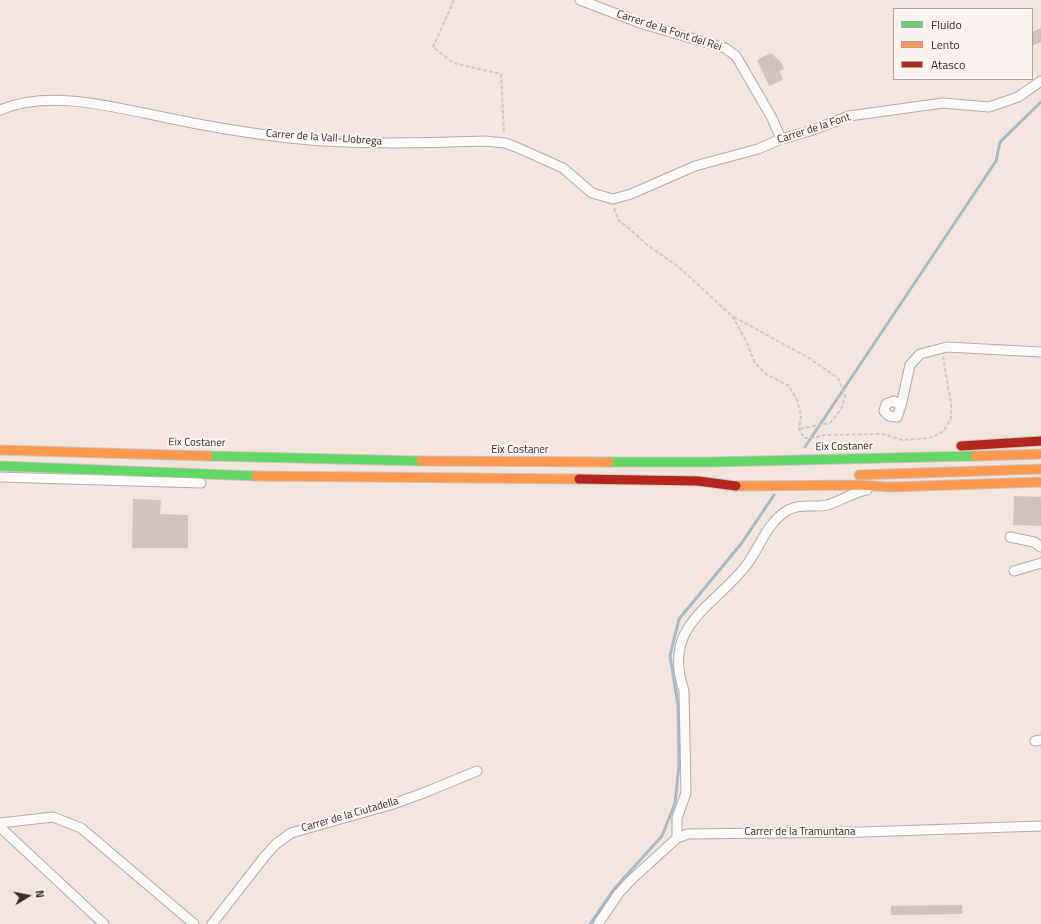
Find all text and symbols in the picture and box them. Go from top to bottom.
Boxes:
street label: Carrer de la Font del Rei [615,8,723,54]
legend [893,8,1033,80]
text: Fluido [931,15,962,34]
text: Lento [931,35,960,54]
text: Atasco [931,55,965,74]
street label: Carrer de la Font [776,111,852,147]
street label: Carrer de la Vall-Llobrega [265,127,383,149]
street label: Eix Costaner [168,436,226,450]
street label: Eix Costaner [815,440,873,454]
street label: Eix Costaner [491,443,549,457]
street label: Carrer de la Ciutadella [300,795,400,835]
street label: Carrer de la Tramuntana [745,825,855,839]
north arrow [8,876,48,916]
text: N [31,889,48,899]

